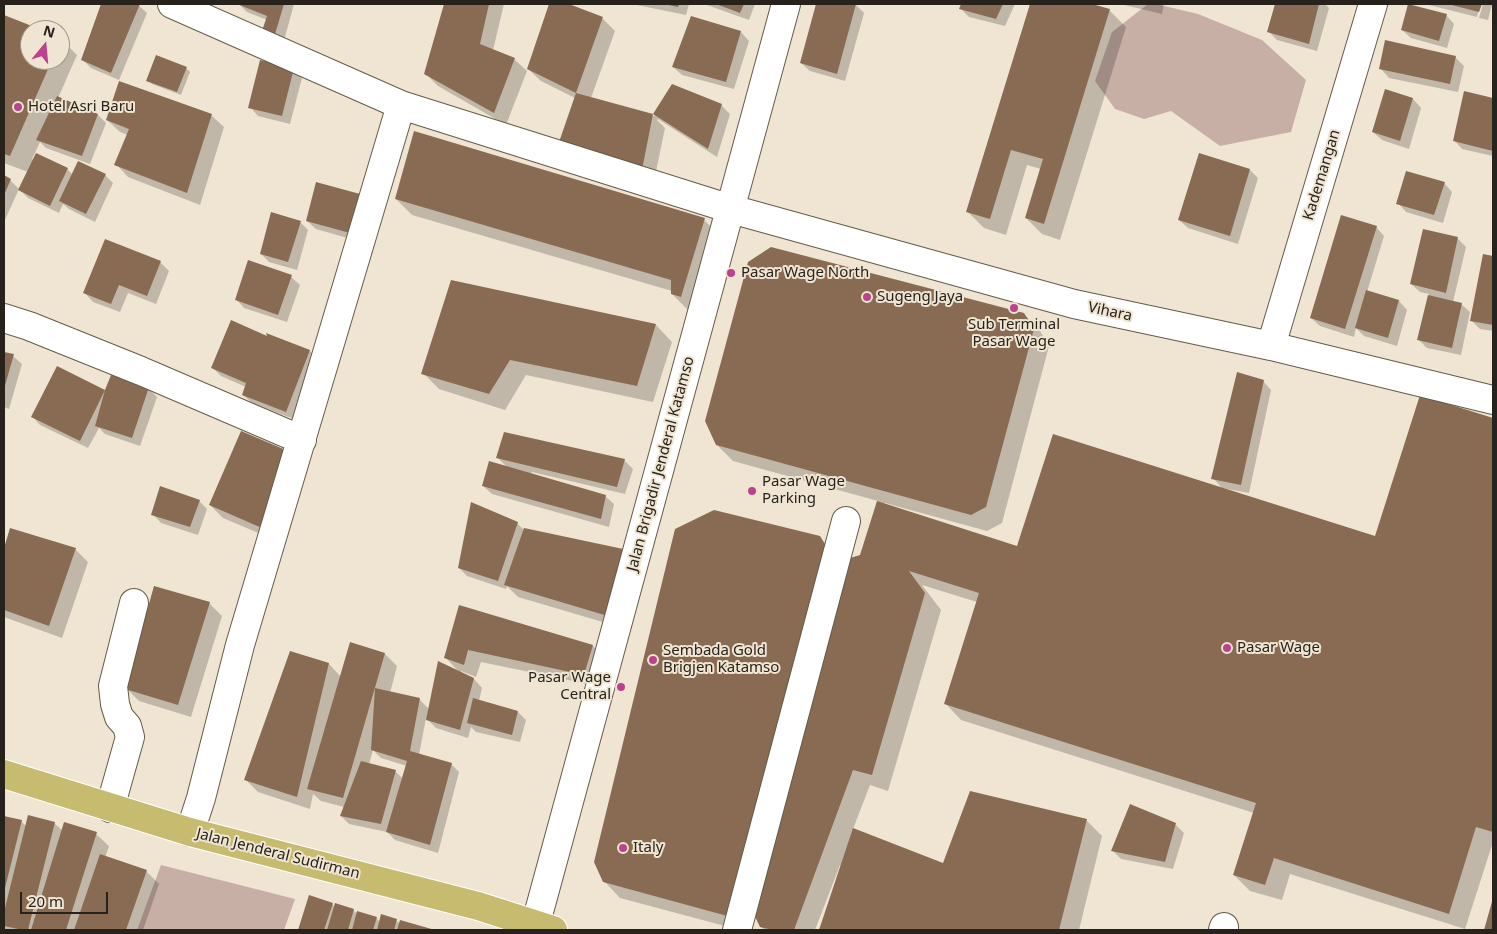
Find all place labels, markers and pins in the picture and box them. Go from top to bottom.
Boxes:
place label: Hotel Asri Baru [28,98,134,116]
marker: Hotel Asri Baru [12,101,24,113]
place label: Pasar Wage North [741,264,869,282]
marker: Pasar Wage North [725,267,737,279]
place label: Sugeng Jaya [877,288,963,306]
marker: Sugeng Jaya [861,291,873,303]
marker: Sub Terminal Pasar Wage [1008,302,1020,314]
place label: Sub Terminal Pasar Wage [968,316,1060,351]
place label: Pasar Wage Parking [762,473,845,508]
marker: Pasar Wage Parking [746,485,758,497]
place label: Pasar Wage [1237,639,1320,657]
place label: Sembada Gold Brigjen Katamso [663,642,779,677]
marker: Pasar Wage [1221,642,1233,654]
marker: Sembada Gold Brigjen Katamso [647,654,659,666]
place label: Pasar Wage Central [528,669,611,704]
marker: Pasar Wage Central [615,681,627,693]
place label: Italy [633,839,663,857]
marker: Italy [617,842,629,854]

